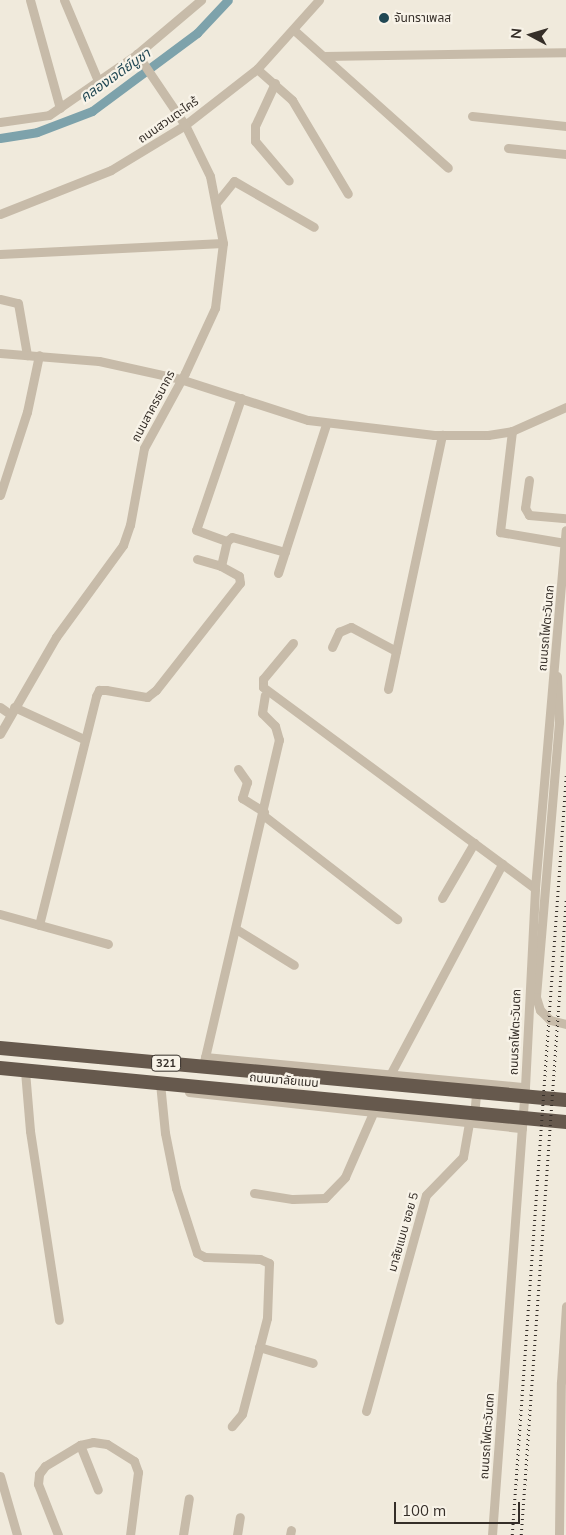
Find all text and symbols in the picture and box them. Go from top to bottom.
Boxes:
north arrow [506,10,556,60]
place label: จันทราเพลส [394,11,451,25]
marker: จันทราเพลส [378,12,390,24]
text: N [507,27,526,40]
water label: คลองเจดีย์บูชา [77,45,153,105]
street label: ถนนสวนตะไคร้ [135,94,201,146]
street label: ถนนสาครธนากร [128,368,178,444]
street label: ถนนรถไฟตะวันตก [535,584,557,672]
street label: ถนนรถไฟตะวันตก [506,989,524,1075]
road number: 321 [151,1054,181,1072]
street label: ถนนมาลัยแมน [249,1070,319,1090]
street label: มาลัยแมน ซอย 5 [385,1191,421,1273]
street label: ถนนรถไฟตะวันตก [477,1392,497,1480]
scale bar [396,1492,522,1524]
text: 100 m [402,1501,446,1520]

